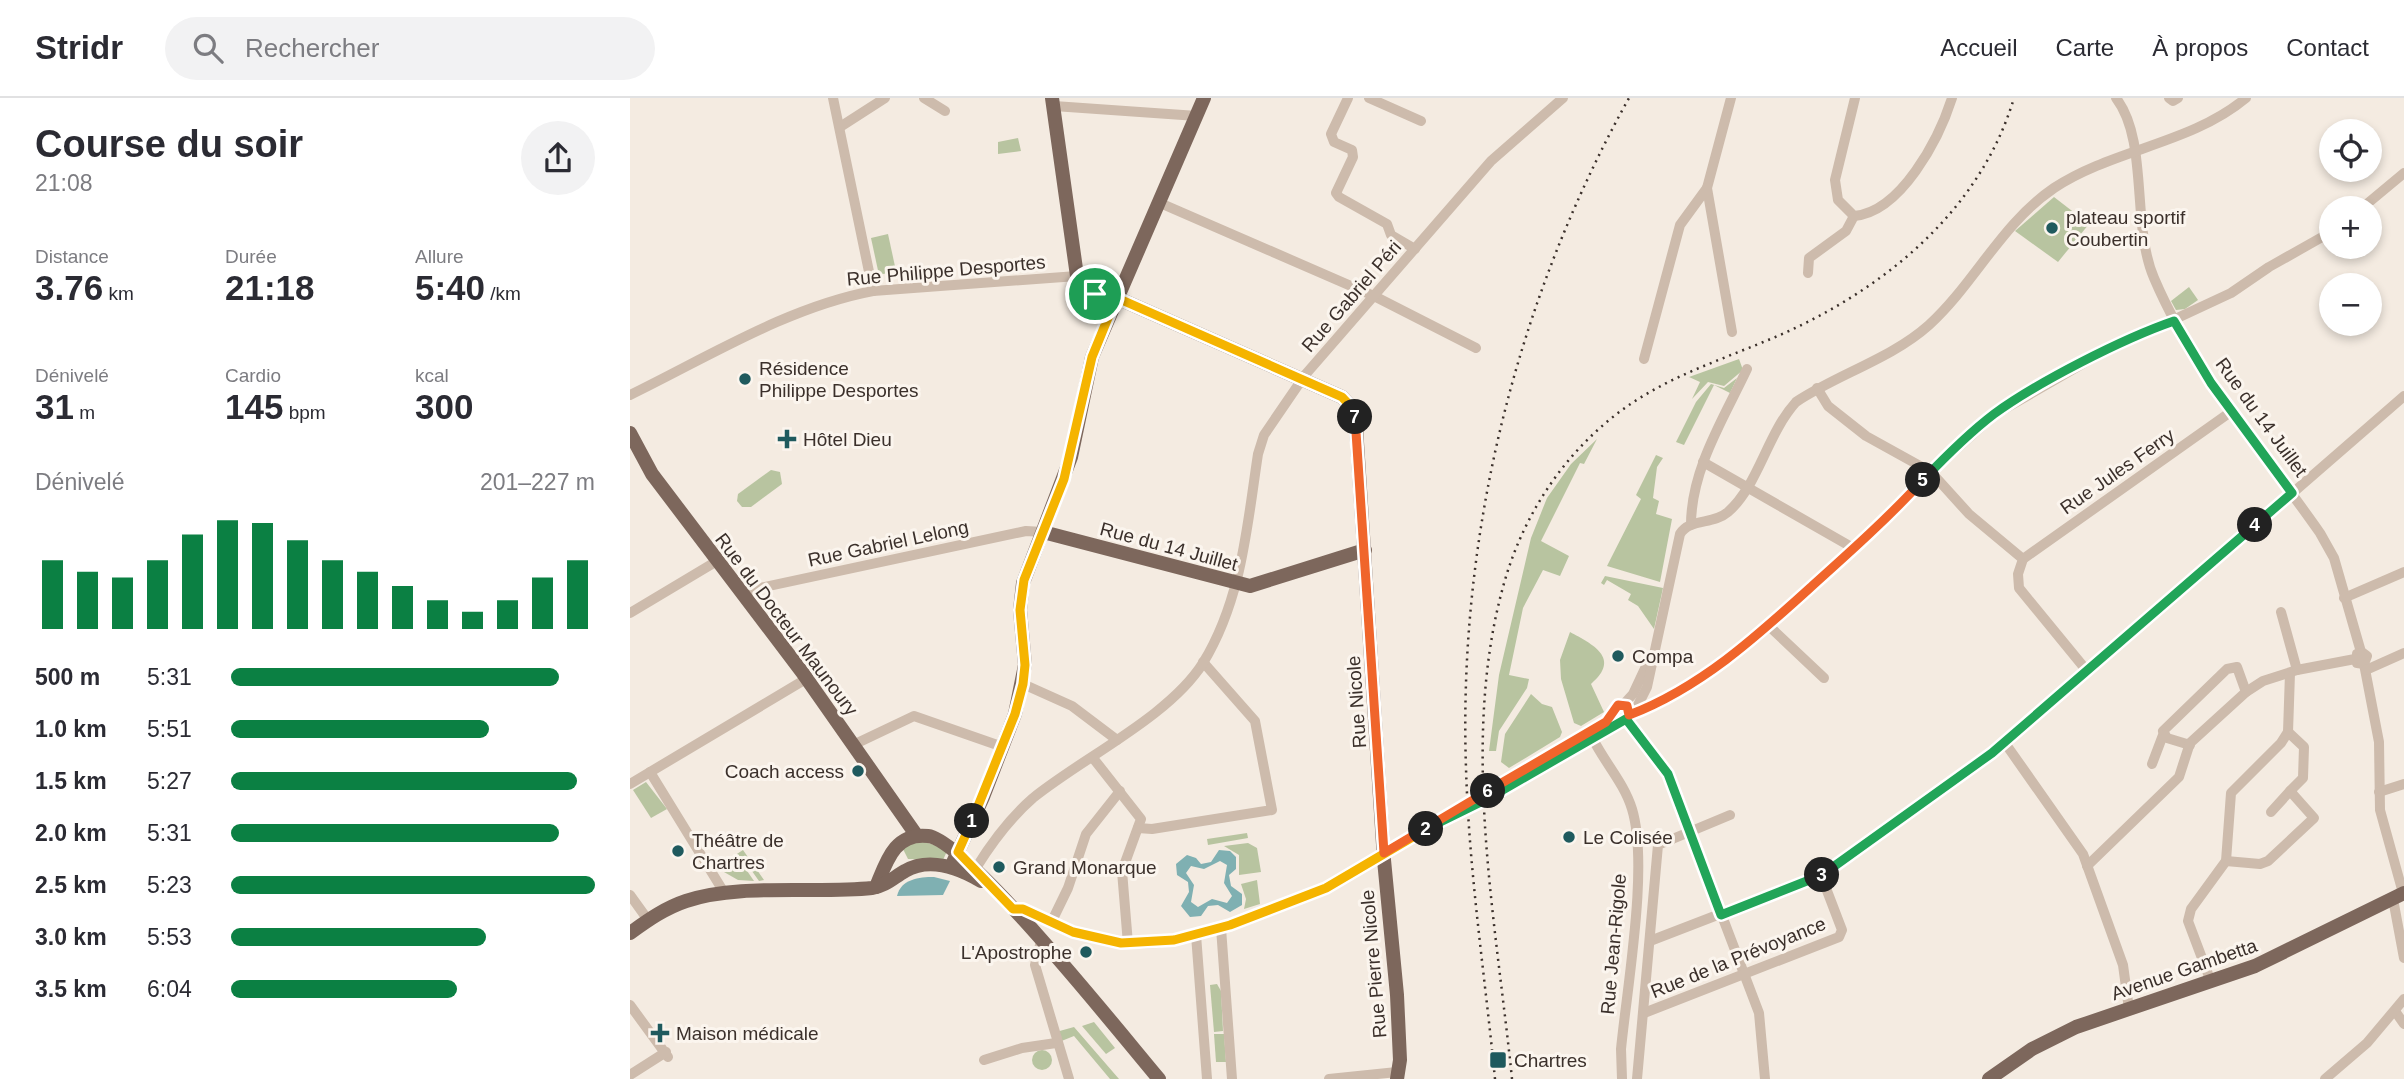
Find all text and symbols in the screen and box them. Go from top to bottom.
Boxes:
search box [165,17,655,80]
text: Stridr [35,29,123,66]
icon: search [189,29,227,67]
text: Rechercher [245,33,379,63]
text: Accueil [1940,34,2018,61]
text: Carte [2056,34,2114,61]
text: À propos [2152,34,2248,61]
text: Contact [2286,34,2369,61]
map controls [2319,119,2382,336]
button: locate [2319,119,2382,182]
button: share [521,121,595,195]
text: Course du soir [35,123,303,165]
text: 21:08 [35,170,93,196]
button: + [2319,196,2382,259]
place label: plateau sportif Coubertin [2066,207,2186,250]
marker: plateau sportif Coubertin [2044,220,2060,236]
street label: Rue Gabriel Péri [1297,236,1405,356]
text: Distance [35,246,109,267]
text: Durée [225,246,277,267]
text: Allure [415,246,464,267]
street label: Rue Philippe Desportes [846,251,1046,290]
pin [1065,264,1125,324]
text: 3.76 [35,268,103,307]
text: 21:18 [225,268,315,307]
text: 5:40 [415,268,485,307]
button: − [2319,273,2382,336]
icon: arrive [1076,275,1114,313]
text: km [103,283,134,304]
text: /km [485,283,521,304]
street label: Rue du 14 Juillet [2212,354,2312,481]
place label: Résidence Philippe Desportes [759,358,918,401]
text: Dénivelé [35,365,109,386]
text: Cardio [225,365,281,386]
text: kcal [415,365,449,386]
marker: Résidence Philippe Desportes [737,371,753,387]
text: 31 [35,387,74,426]
text: 145 [225,387,283,426]
text: 300 [415,387,473,426]
pin: 7 [1338,400,1372,434]
text: m [74,402,95,423]
text: bpm [283,402,326,423]
text: 7 [1349,406,1360,427]
street label: Rue Jules Ferry [2056,424,2179,518]
marker: Hôtel Dieu [777,429,797,449]
place label: Hôtel Dieu [803,429,892,450]
pin: 5 [1906,462,1940,498]
text: Dénivelé [35,469,125,495]
text: 201–227 m [480,469,595,495]
text: 5 [1917,469,1928,490]
pin: 4 [2238,508,2272,542]
text: 4 [2249,514,2260,535]
street label: Rue Gabriel Lelong [806,516,970,571]
street label: Rue du 14 Juillet [1098,518,1241,575]
street label: Rue du Docteur Maunoury [711,529,862,720]
place label: Compa [1632,646,1694,667]
marker: Compa [1610,648,1626,664]
street label: Rue Nicole [1343,655,1370,749]
text: 500 m [35,664,100,690]
text: 5:31 [147,664,192,690]
text: 1.0 km [35,716,107,742]
text: 5:51 [147,716,192,742]
place label: Coach access [725,761,844,782]
marker: Coach access [850,763,866,779]
text: 1.5 km [35,768,107,794]
text: 5:27 [147,768,192,794]
pin: 6 [1470,774,1506,808]
text: 6 [1482,780,1493,801]
pin: 1 [954,804,990,838]
text: 1 [966,810,977,831]
pin: 2 [1408,812,1444,846]
text: 2 [1420,818,1431,839]
text: 2.0 km [35,820,107,846]
text: 5:31 [147,820,192,846]
place label: Le Colisée [1583,827,1673,848]
marker: Le Colisée [1561,829,1577,845]
place label: Théâtre de Chartres [692,830,784,873]
marker: Théâtre de Chartres [670,843,686,859]
place label: Grand Monarque [1013,857,1157,878]
pin: 3 [1804,858,1840,892]
marker: Grand Monarque [991,859,1007,875]
text: 3 [1816,864,1827,885]
text: 2.5 km [35,872,107,898]
text: 5:23 [147,872,192,898]
street label: Rue Jean-Rigole [1597,873,1630,1015]
street label: Rue Pierre Nicole [1357,889,1390,1039]
street label: Rue de la Prévoyance [1648,913,1829,1002]
text: 3.0 km [35,924,107,950]
text: 5:53 [147,924,192,950]
street label: Avenue Gambetta [2109,935,2260,1004]
place label: L'Apostrophe [961,942,1072,963]
marker: L'Apostrophe [1078,944,1094,960]
text: 3.5 km [35,976,107,1002]
text: 6:04 [147,976,192,1002]
marker: Maison médicale [650,1023,670,1043]
place label: Maison médicale [676,1023,819,1044]
marker: Chartres [1488,1050,1508,1070]
place label: Chartres [1514,1050,1587,1071]

